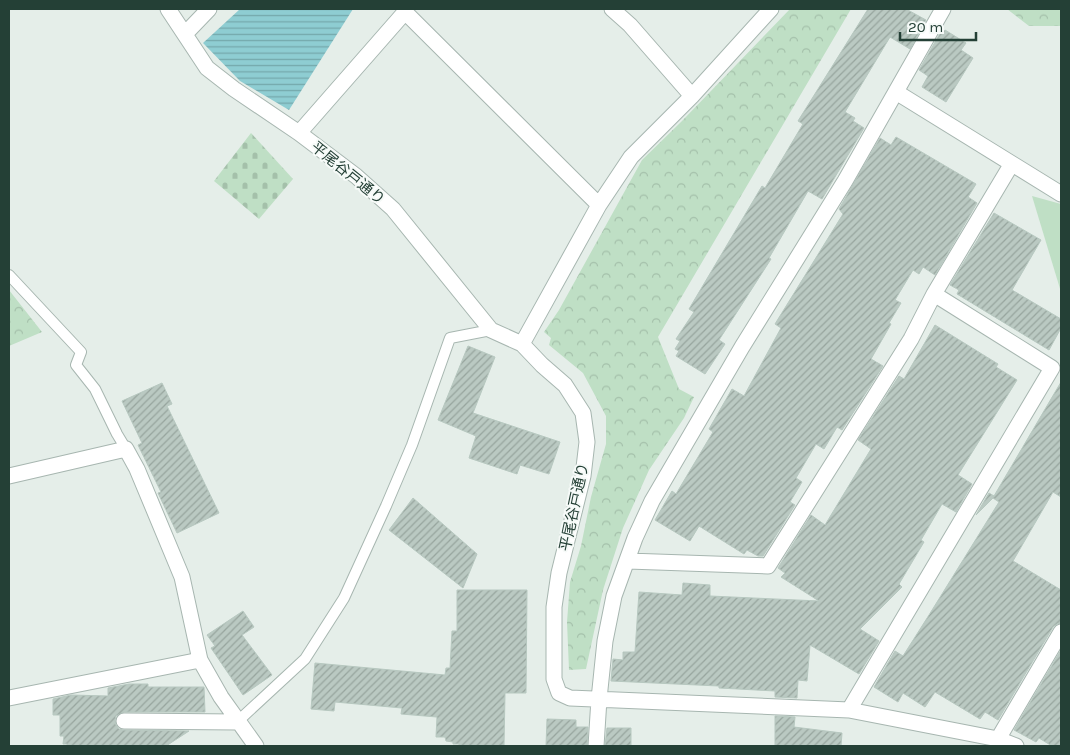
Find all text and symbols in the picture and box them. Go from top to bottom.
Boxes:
scale bar [900,10,976,42]
text: 20 m [908,18,943,36]
street label: 平尾谷戸通り [307,138,389,208]
street label: 平尾谷戸通り [556,461,592,553]

